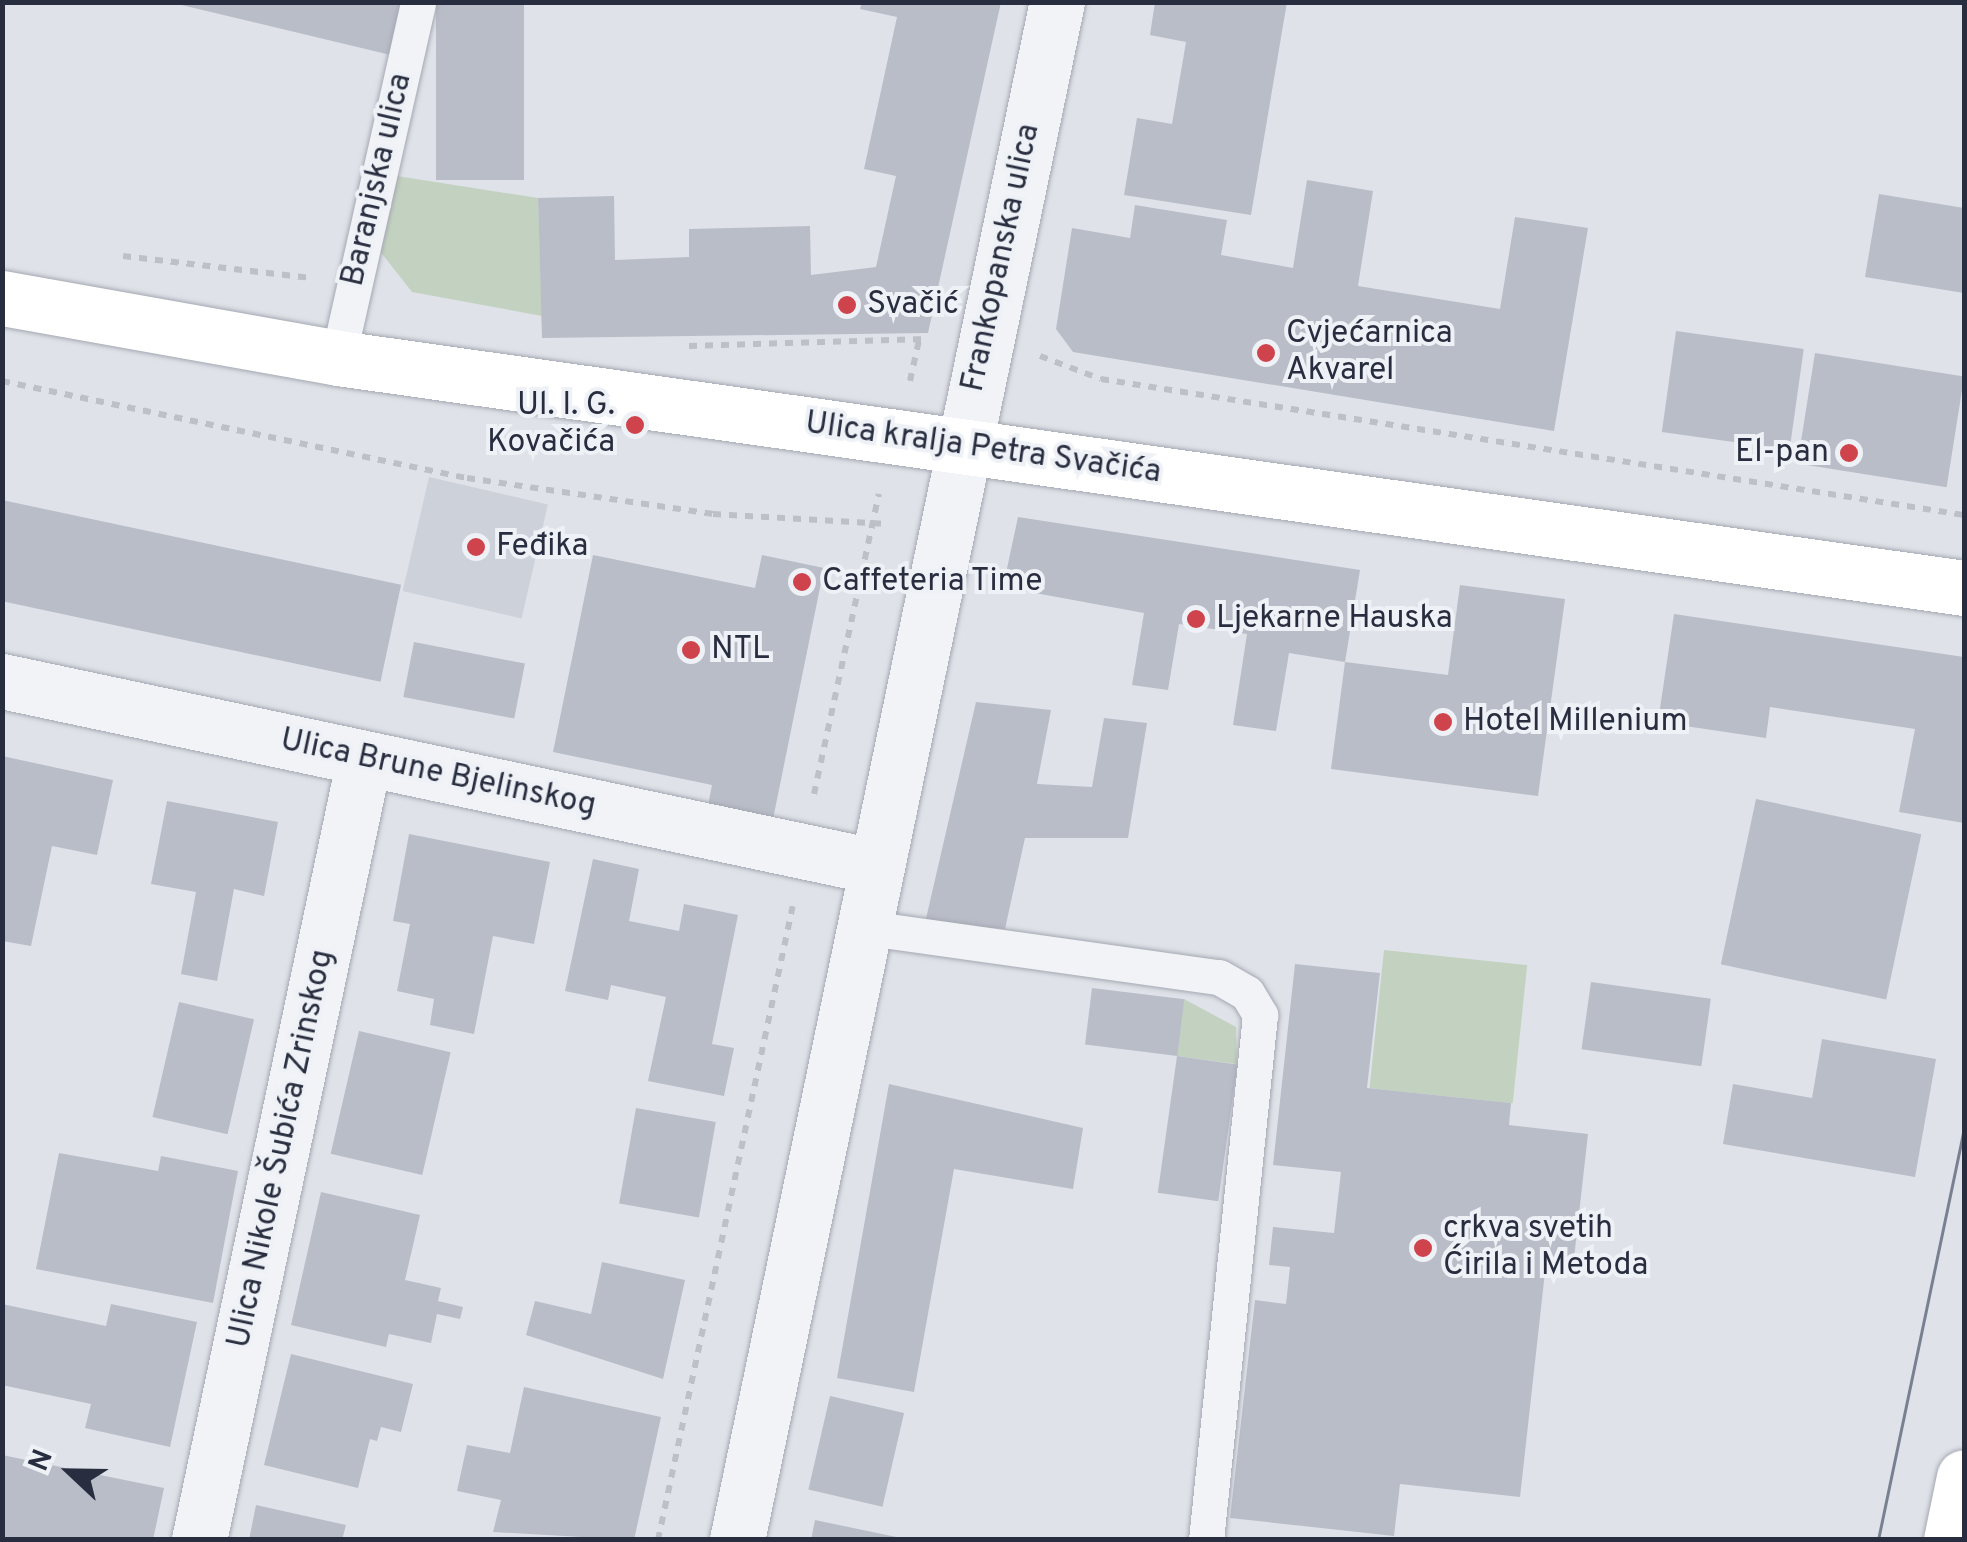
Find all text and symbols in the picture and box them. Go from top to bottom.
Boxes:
street label: Baranjska ulica [335,70,421,290]
street label: Frankopanska ulica [955,121,1049,395]
place label: Svačić [867,286,959,324]
marker: Svačić [836,294,858,316]
place label: Cvjećarnica Akvarel [1286,316,1453,391]
marker: Cvjećarnica Akvarel [1255,342,1277,364]
place label: Ul. I. G. Kovačića [487,388,615,463]
street label: Ulica kralja Petra Svačića [803,405,1163,493]
marker: Ul. I. G. Kovačića [624,414,646,436]
place label: El-pan [1735,434,1829,472]
marker: El-pan [1838,442,1860,464]
place label: Feđika [496,528,588,566]
marker: Feđika [465,536,487,558]
place label: Caffeteria Time [822,563,1044,601]
marker: Caffeteria Time [791,571,813,593]
place label: Ljekarne Hauska [1216,600,1453,638]
marker: Ljekarne Hauska [1185,608,1207,630]
place label: NTL [711,631,770,669]
marker: NTL [680,639,702,661]
place label: Hotel Millenium [1463,703,1688,741]
marker: Hotel Millenium [1432,711,1454,733]
street label: Ulica Brune Bjelinskog [277,722,599,826]
street label: Ulica Nikole Šubića Zrinskog [221,946,343,1352]
place label: crkva svetih Ćirila i Metoda [1443,1211,1648,1286]
marker: crkva svetih Ćirila i Metoda [1412,1237,1434,1259]
north arrow [20,1422,120,1522]
text: N [22,1445,63,1477]

